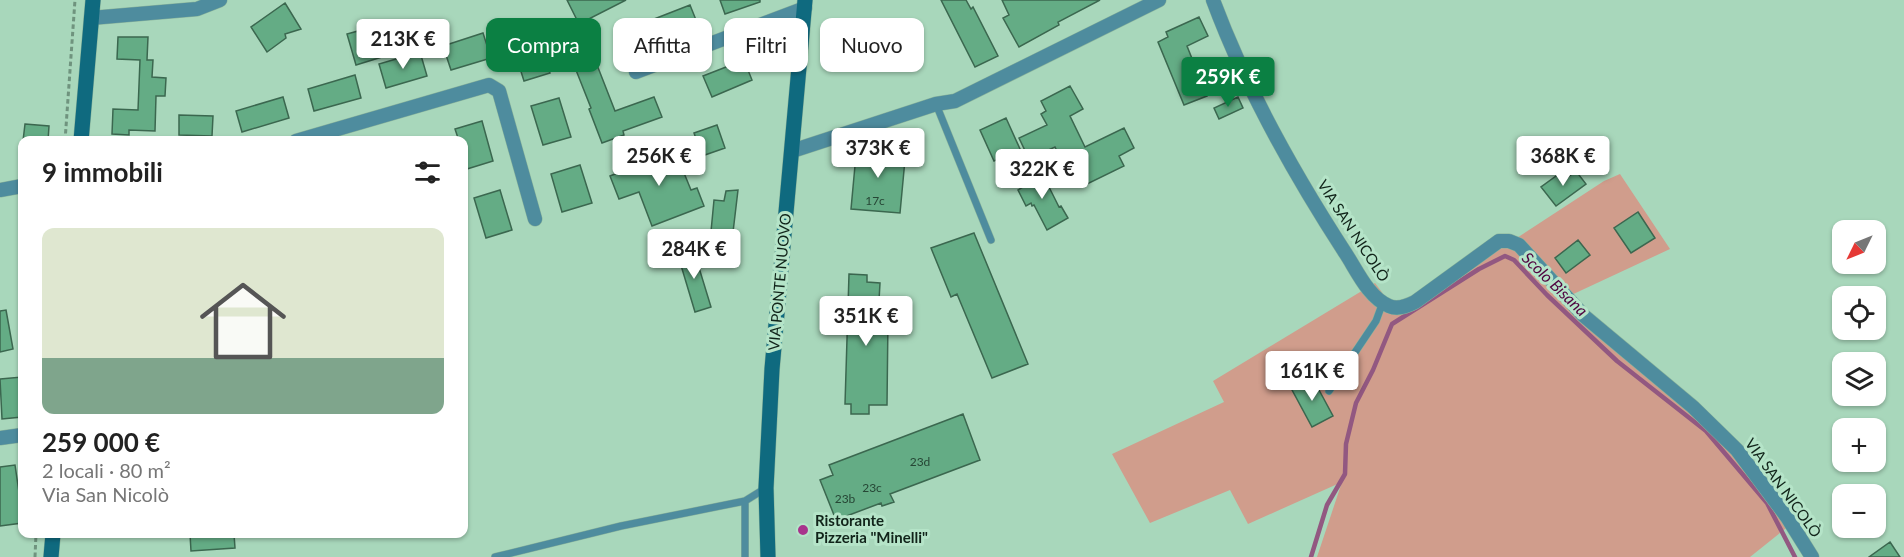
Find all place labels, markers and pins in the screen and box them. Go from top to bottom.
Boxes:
pin: 213K € [354,19,452,70]
pin: 259K € [1179,57,1277,108]
pin: 373K € [829,128,927,179]
pin: 256K € [610,136,708,187]
pin: 368K € [1514,136,1612,187]
pin: 322K € [993,149,1091,200]
pin: 284K € [645,229,743,280]
pin: 351K € [817,296,915,347]
pin: 161K € [1263,351,1361,402]
place label: Ristorante Pizzeria "Minelli" [815,511,928,546]
marker: Ristorante Pizzeria "Minelli" [796,523,810,537]

